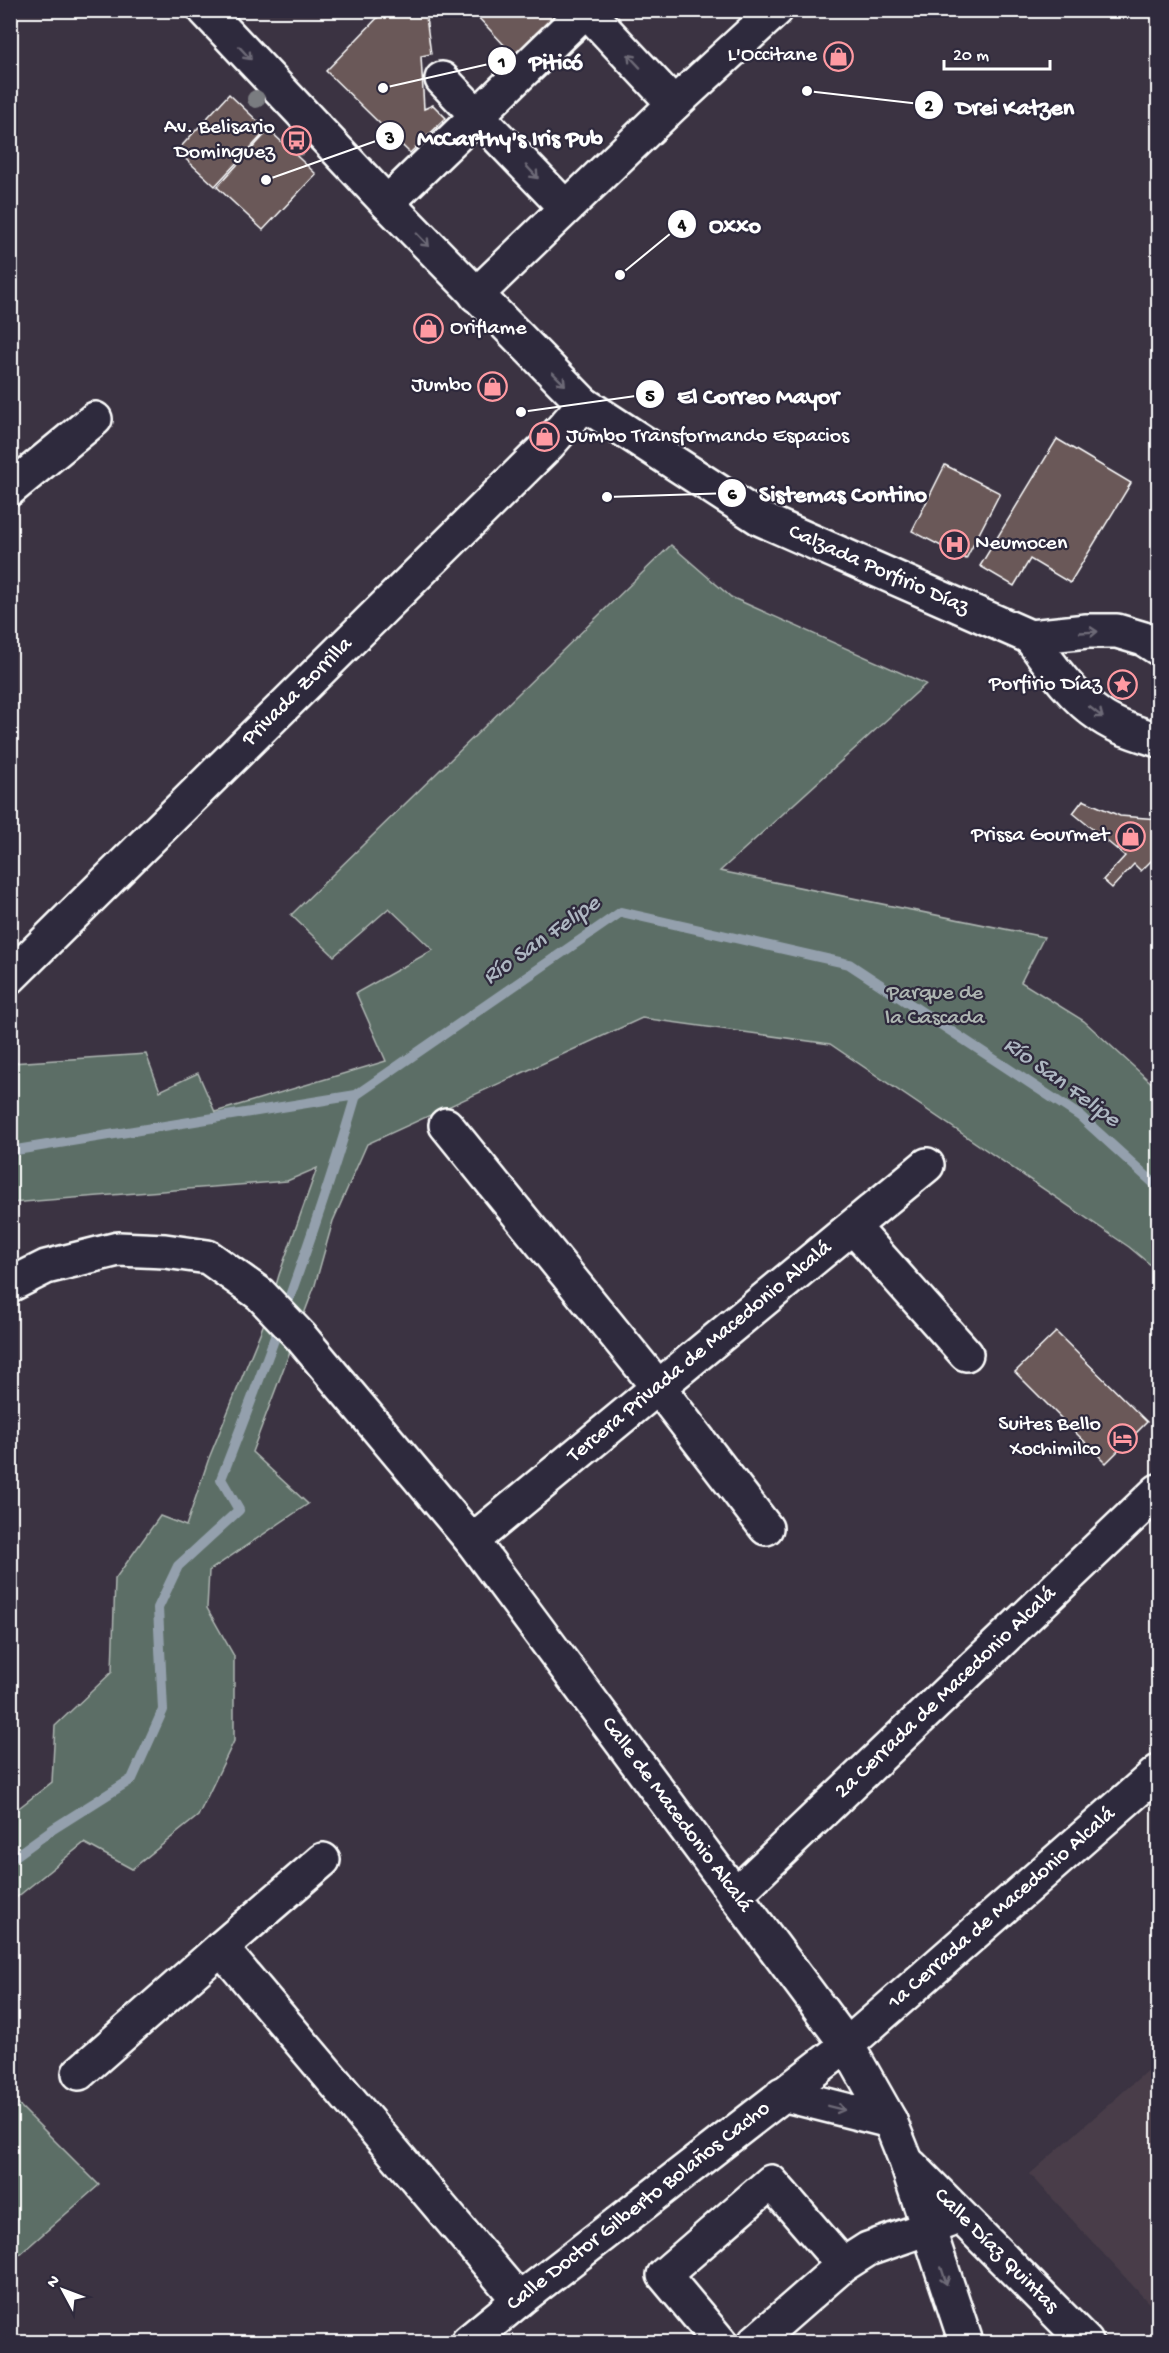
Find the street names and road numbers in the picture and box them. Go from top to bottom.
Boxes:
street label: Calzada Porfirio Díaz [784,520,974,622]
street label: Privada Zorrilla [237,631,359,753]
street label: Tercera Privada de Macedonio Alcalá [561,1235,838,1471]
street label: 2a Cerrada de Macedonio Alcalá [830,1581,1063,1805]
street label: Calle de Macedonio Alcalá [595,1712,758,1919]
street label: 1a Cerrada de Macedonio Alcalá [882,1801,1122,2016]
street label: Calle Doctor Gilberto Bolaños Cacho [502,2096,776,2317]
street label: Calle Díaz Quintas [928,2183,1064,2320]

